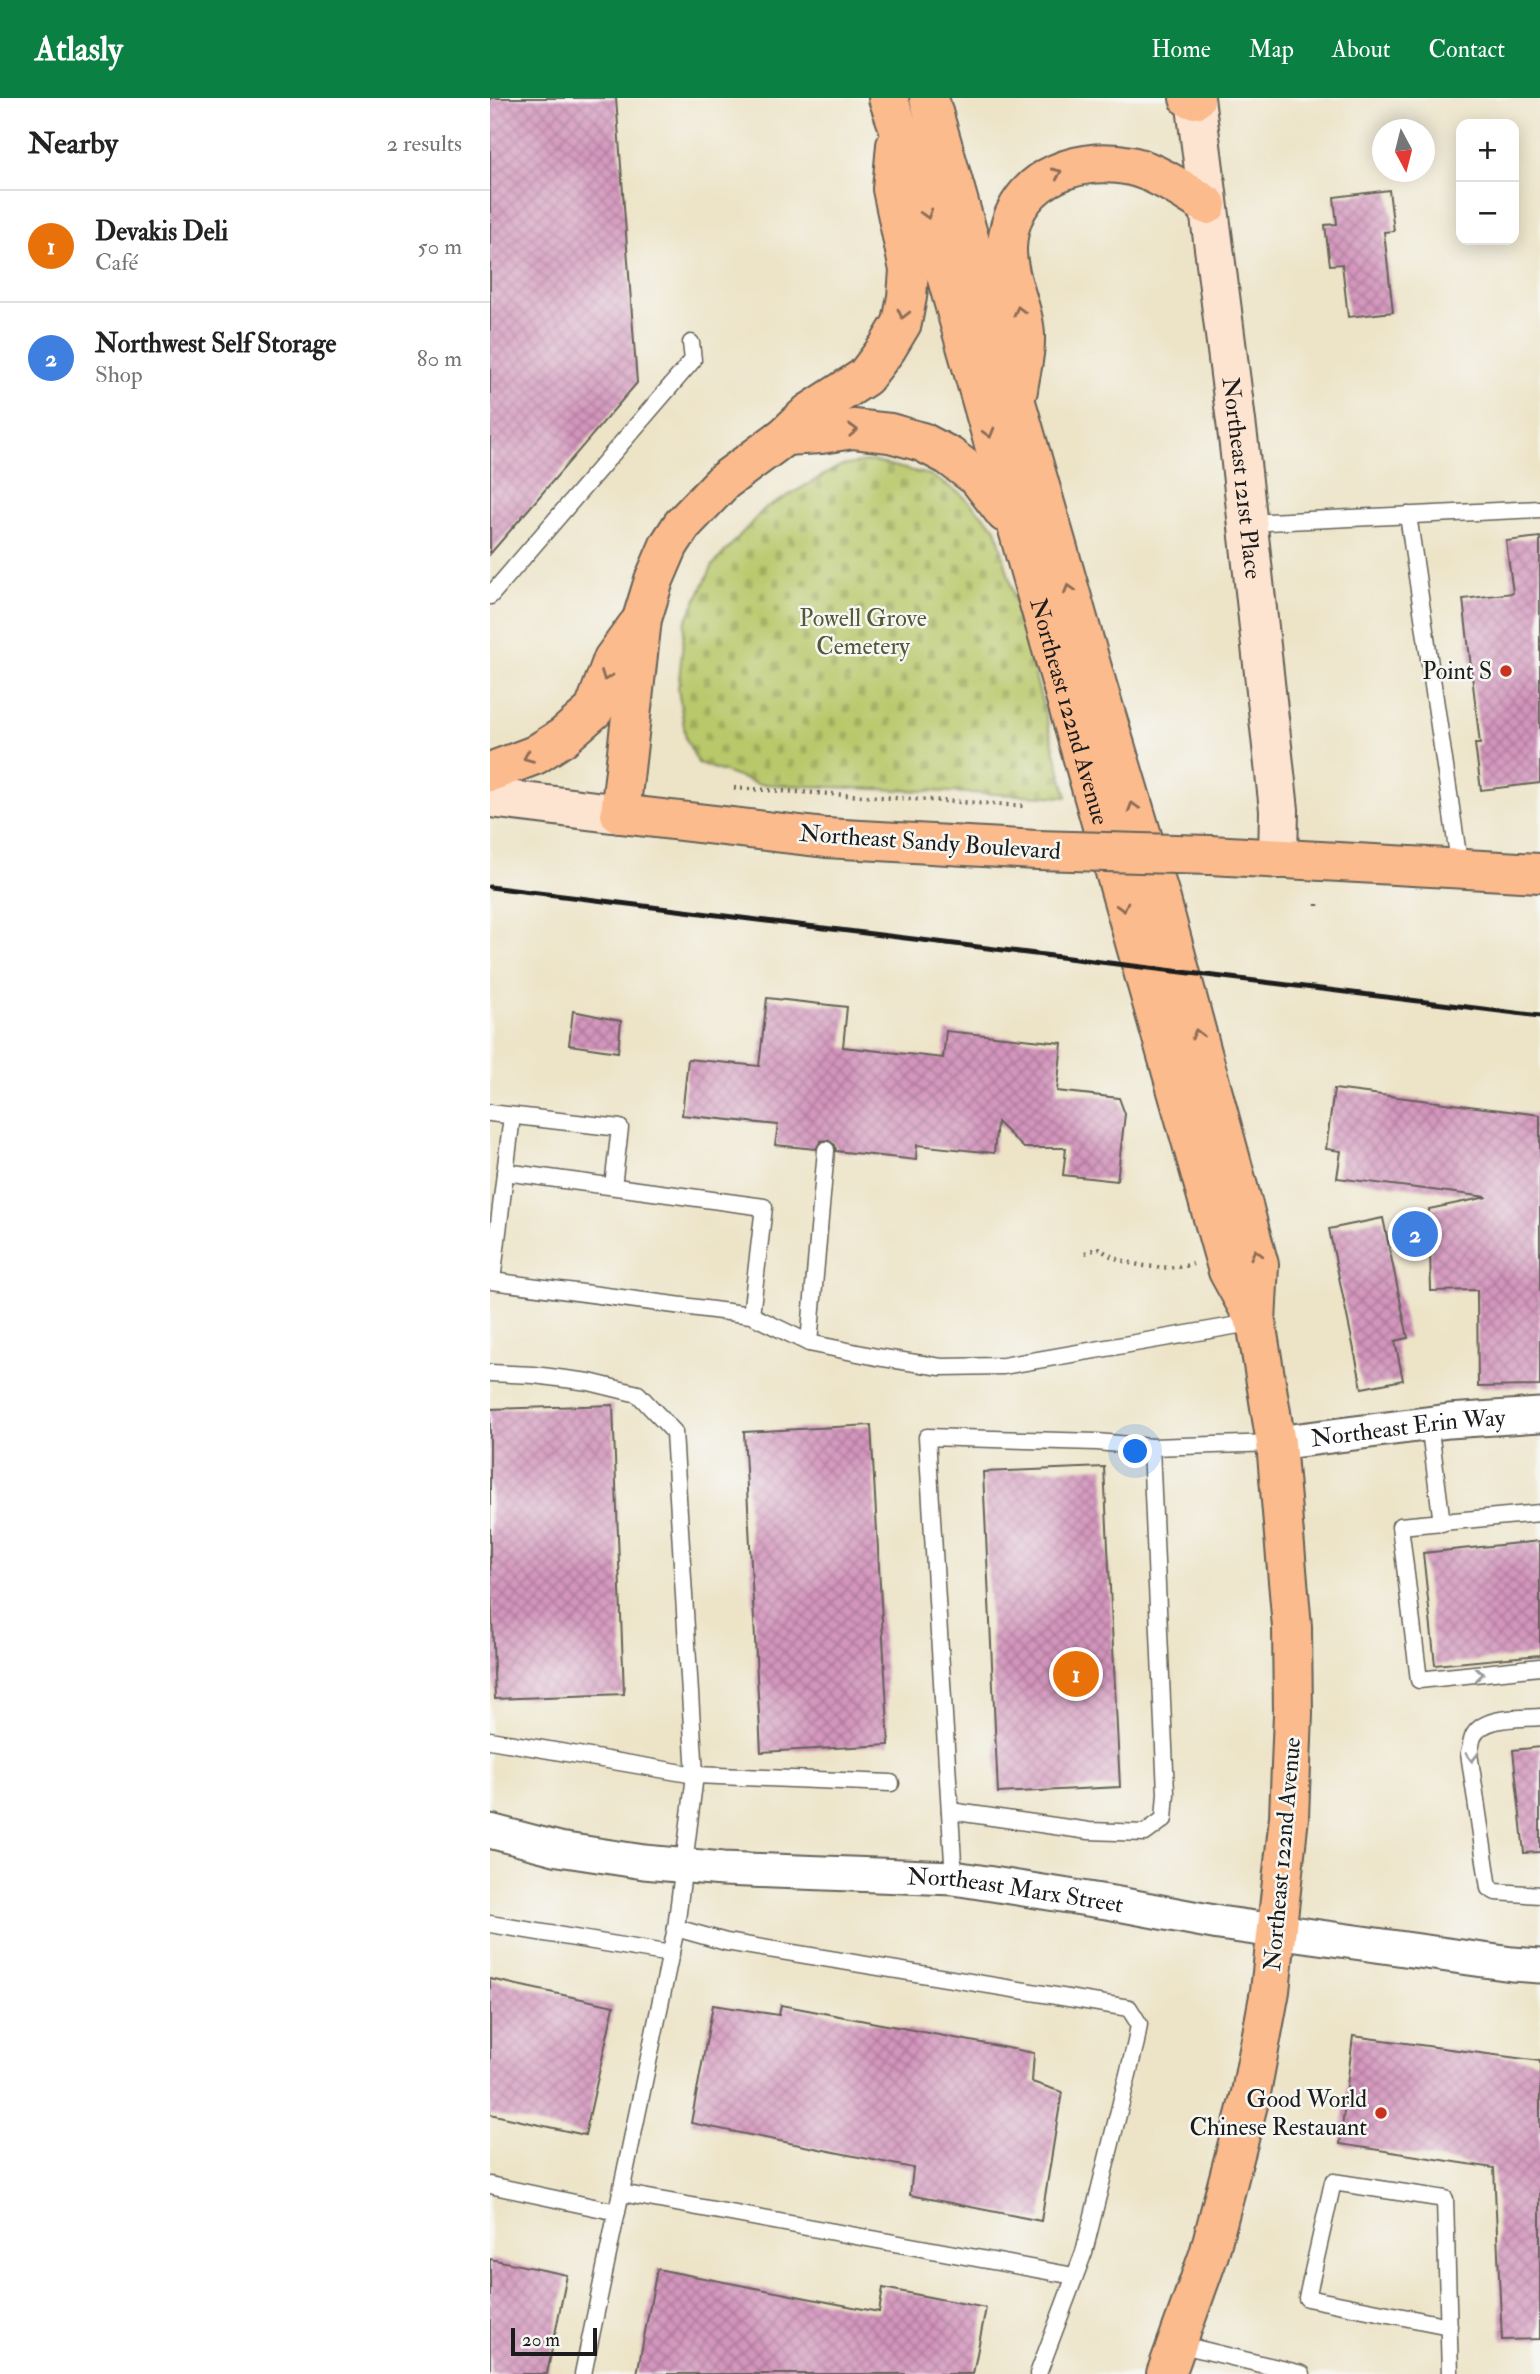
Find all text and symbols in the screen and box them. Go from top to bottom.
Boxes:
text: Atlasly [35,29,123,70]
text: Home [1151,34,1211,65]
text: Map [1249,34,1294,65]
text: About [1332,34,1391,65]
text: Contact [1429,34,1505,65]
north arrow [1372,119,1435,182]
map controls [1456,119,1519,245]
button: + [1456,119,1519,182]
text: Nearby [28,125,118,162]
text: 2 results [387,129,462,158]
one-way arrow [1050,167,1062,181]
button: − [1456,182,1519,245]
one-way arrow [919,207,934,219]
text: Devakis Deli [95,216,228,248]
text: 1 [47,232,55,261]
text: 50 m [418,232,462,261]
text: Café [95,248,138,277]
one-way arrow [1013,305,1027,317]
one-way arrow [897,308,911,320]
text: Northwest Self Storage [95,328,336,360]
text: 2 [45,344,57,373]
text: 80 m [417,344,462,373]
text: Shop [95,360,143,389]
street label: Northeast 121st Place [1215,375,1269,581]
one-way arrow [848,423,859,438]
one-way arrow [981,426,996,438]
one-way arrow [1063,583,1078,595]
street label: Northeast 122nd Avenue [1022,595,1116,829]
park label: Powell Grove Cemetery [799,603,927,662]
place label: Point S [1422,656,1492,687]
marker: Point S [1498,663,1514,679]
one-way arrow [601,670,615,682]
one-way arrow [523,749,535,763]
one-way arrow [1127,801,1142,813]
street label: Northeast Sandy Boulevard [798,818,1062,867]
one-way arrow [1115,901,1130,913]
one-way arrow [1191,1028,1206,1040]
pin: 2 [1392,1208,1438,1260]
one-way arrow [1250,1248,1264,1260]
street label: Northeast Erin Way [1309,1402,1507,1454]
your location [1118,1434,1152,1468]
pin: 1 [1053,1648,1099,1700]
one-way arrow [1474,1666,1485,1681]
street label: Northeast 122nd Avenue [1257,1736,1308,1972]
one-way arrow [1464,1752,1480,1762]
street label: Northeast Marx Street [906,1861,1126,1921]
place label: Good World Chinese Restauant [1190,2084,1367,2143]
marker: Good World Chinese Restauant [1373,2105,1389,2121]
scale bar [511,2325,597,2357]
text: 20 m [522,2328,560,2352]

